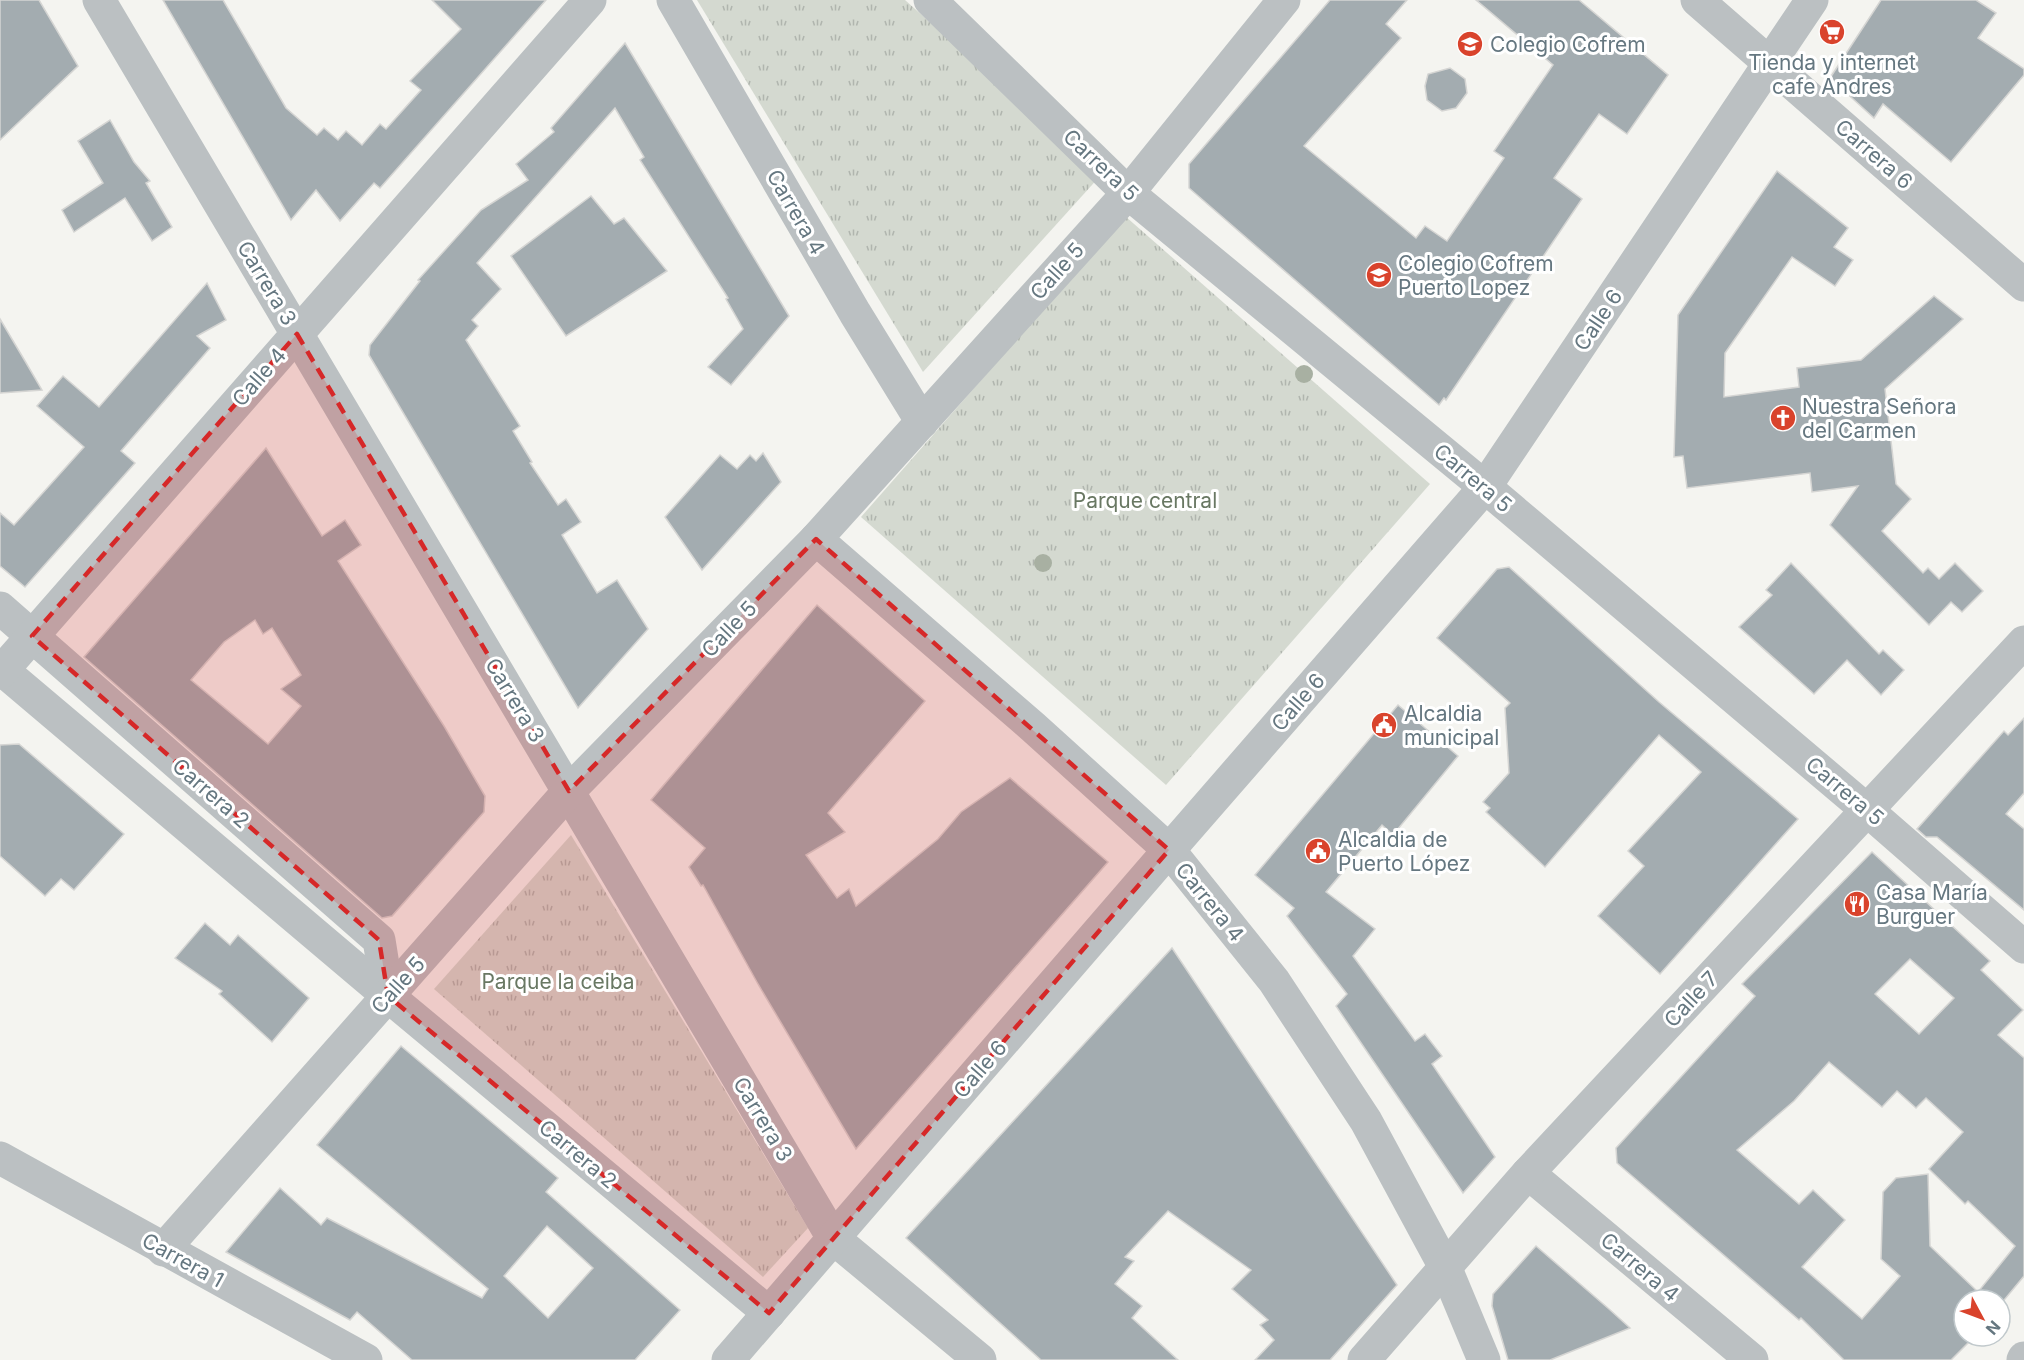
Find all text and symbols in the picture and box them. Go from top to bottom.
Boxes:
supermarket icon: Tienda y internet cafe Andres [1817,17,1847,47]
school or university icon: Colegio Cofrem [1455,29,1485,59]
place label: Colegio Cofrem [1490,32,1646,57]
place label: Tienda y internet cafe Andres [1748,50,1916,99]
street label: Carrera 6 [1830,114,1918,194]
street label: Carrera 5 [1058,124,1144,206]
street label: Carrera 4 [762,165,830,259]
street label: Carrera 3 [232,236,302,330]
street label: Calle 5 [1025,237,1089,305]
place label: Colegio Cofrem Puerto Lopez [1398,251,1554,300]
school or university icon: Colegio Cofrem Puerto Lopez [1364,260,1394,290]
street label: Calle 6 [1568,285,1628,355]
street label: Calle 4 [227,343,291,411]
place label: Nuestra Señora del Carmen [1802,394,1956,443]
church icon: Nuestra Señora del Carmen [1768,403,1798,433]
street label: Carrera 5 [1429,438,1517,518]
park label: Parque central [1073,488,1217,513]
street label: Calle 5 [696,596,762,662]
street label: Carrera 3 [480,653,550,747]
street label: Calle 6 [1266,668,1330,736]
place label: Alcaldia municipal [1404,701,1499,750]
public building icon: Alcaldia municipal [1369,710,1399,740]
street label: Carrera 5 [1801,751,1889,831]
street label: Carrera 2 [167,753,255,833]
place label: Alcaldia de Puerto López [1338,827,1470,876]
public building icon: Alcaldia de Puerto López [1303,836,1333,866]
street label: Carrera 4 [1171,857,1249,947]
place label: Casa María Burguer [1876,880,1988,929]
restaurant icon: Casa María Burguer [1842,889,1872,919]
street label: Calle 5 [366,951,430,1019]
street label: Calle 7 [1659,966,1723,1032]
park label: Parque la ceiba [481,969,635,994]
street label: Calle 6 [948,1035,1012,1103]
street label: Carrera 3 [728,1072,798,1166]
street label: Carrera 2 [534,1114,622,1194]
street label: Carrera 1 [138,1227,228,1293]
street label: Carrera 4 [1596,1227,1684,1307]
north arrow [1952,1288,2012,1348]
text: N [1982,1317,2005,1339]

